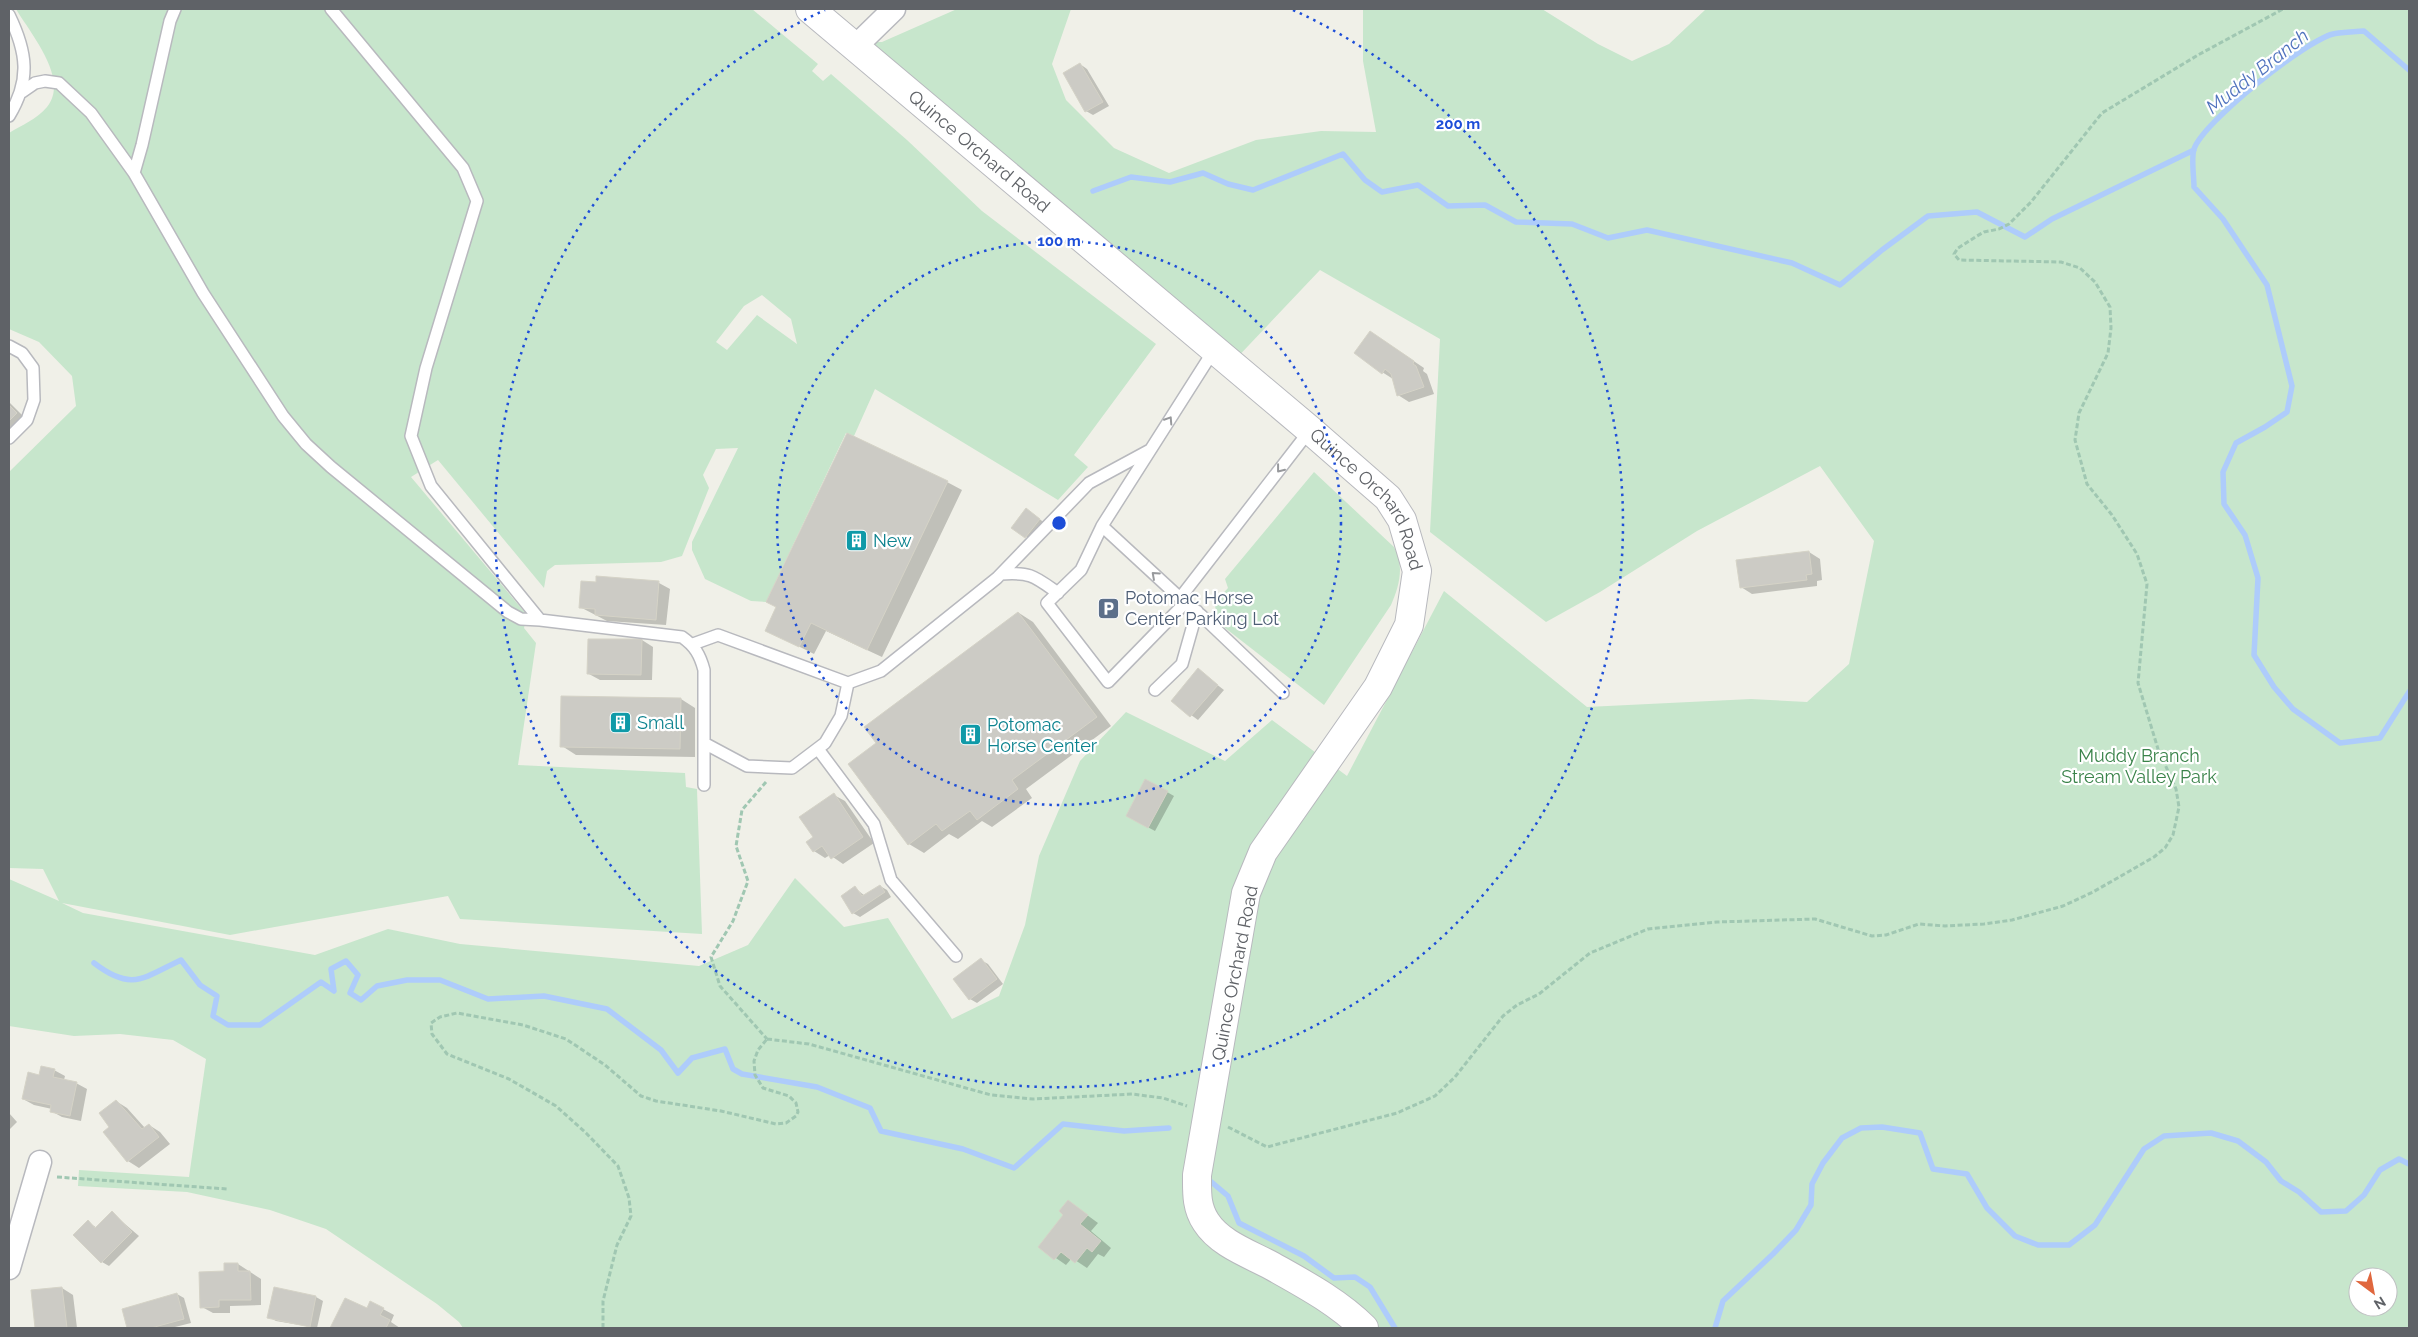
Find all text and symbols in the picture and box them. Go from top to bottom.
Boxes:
water label: Muddy Branch [2201,24,2313,118]
street label: Quince Orchard Road [904,85,1054,216]
text: 200 m [1436,115,1480,133]
text: 100 m [1037,232,1081,250]
one-way arrow [1163,417,1173,426]
street label: Quince Orchard Road [1306,424,1427,573]
one-way arrow [1278,463,1286,472]
centre of rings [1050,514,1068,532]
building icon: New [845,529,869,553]
place label: New [873,530,912,551]
one-way arrow [1151,572,1160,581]
place label: Potomac Horse Center Parking Lot [1125,587,1279,629]
parking icon: Potomac Horse Center Parking Lot [1097,596,1121,620]
building icon: Small [609,711,633,735]
place label: Small [637,712,684,733]
place label: Potomac Horse Center [987,714,1098,756]
building icon: Potomac Horse Center [959,723,983,747]
park label: Muddy Branch Stream Valley Park [2061,745,2217,787]
street label: Quince Orchard Road [1207,883,1262,1062]
north arrow [2348,1267,2398,1317]
text: N [2371,1293,2389,1313]

